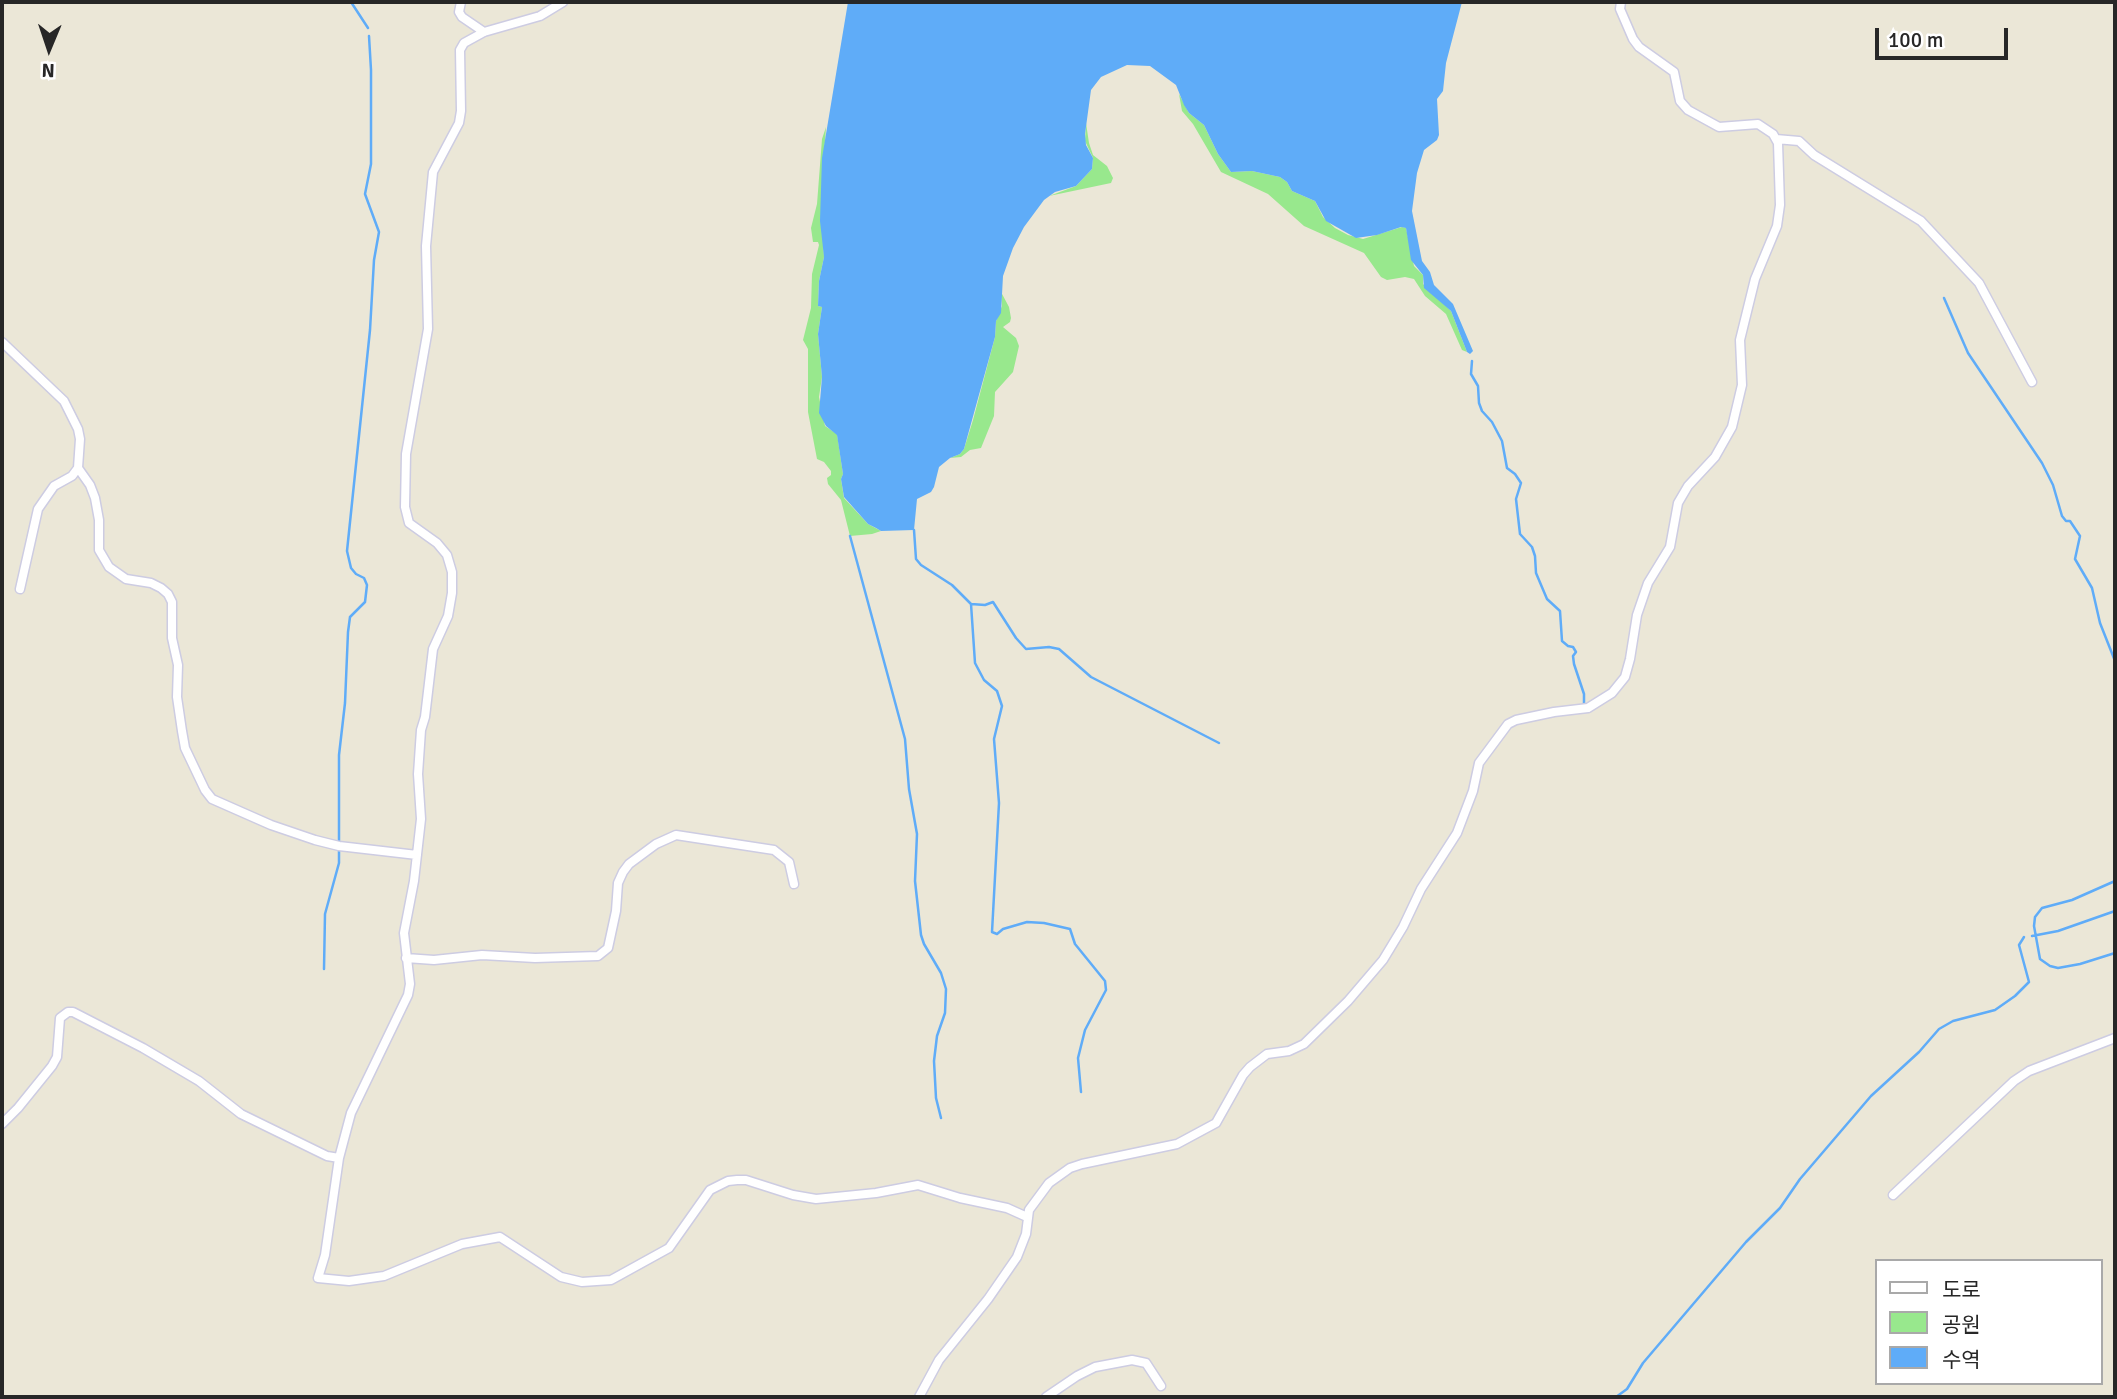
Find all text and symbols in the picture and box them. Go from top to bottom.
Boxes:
north arrow [14,14,84,84]
scale bar [1879,14,2012,58]
text: 100 m [1888,27,1943,53]
text: N [41,58,55,82]
legend [1876,1259,2103,1385]
text: 도로 [1942,1277,1981,1303]
text: 공원 [1942,1312,1981,1338]
text: 수역 [1942,1347,1981,1373]

